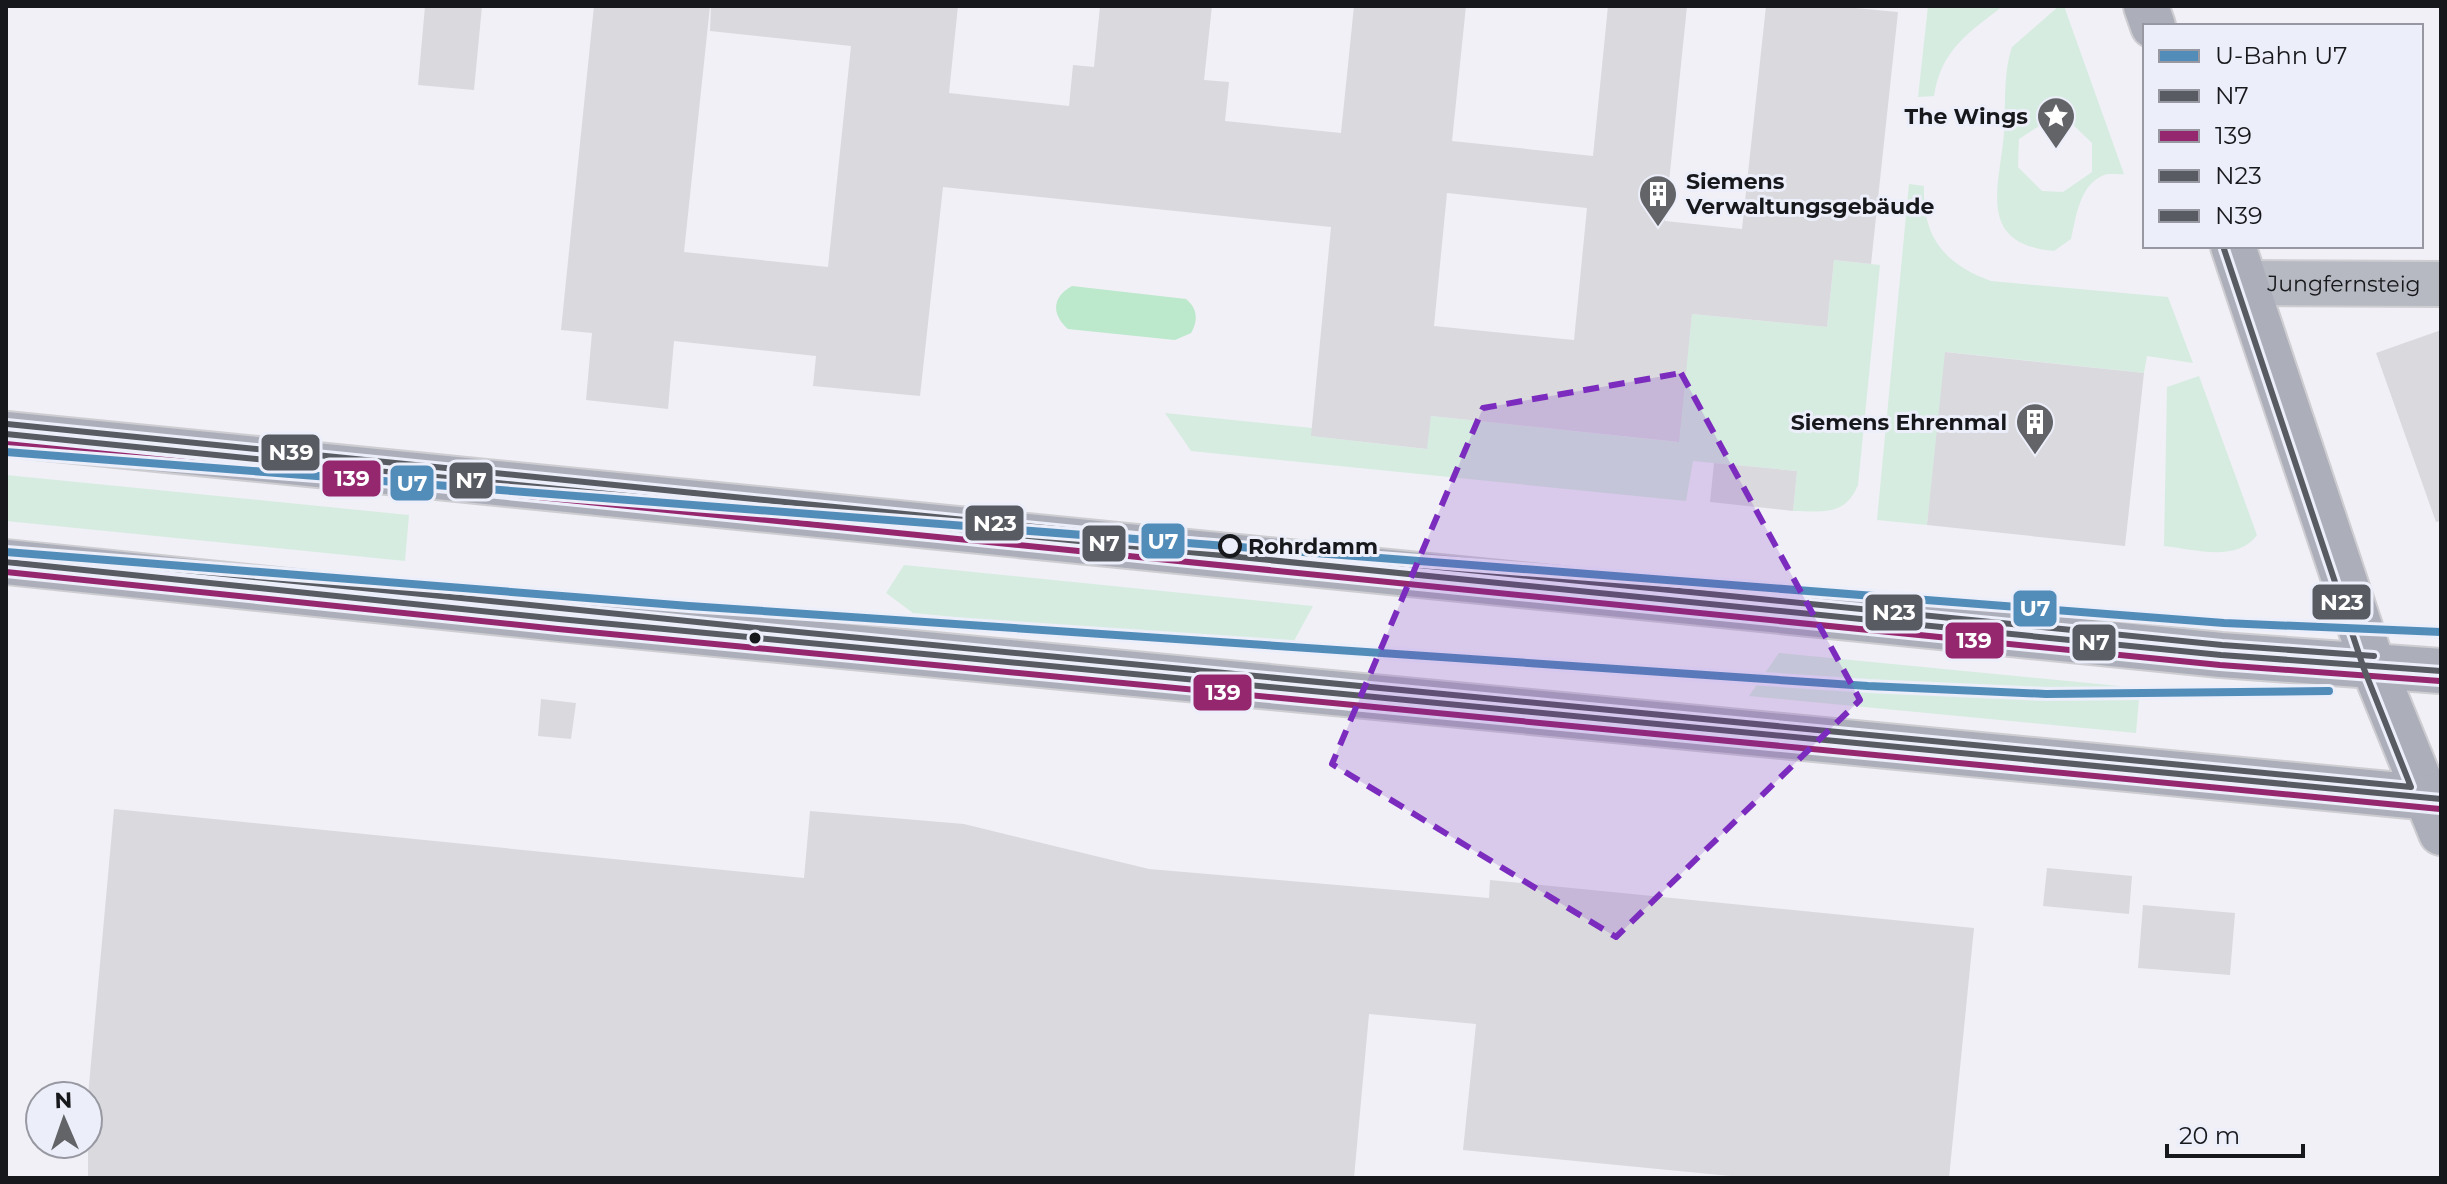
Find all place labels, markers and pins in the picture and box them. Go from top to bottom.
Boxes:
place icon: The Wings [2035,95,2077,150]
place label: The Wings [1905,103,2028,130]
place label: Siemens Verwaltungsgebäude [1685,168,1934,220]
building icon: Siemens Verwaltungsgebäude [1637,173,1679,228]
building icon: Siemens Ehrenmal [2014,401,2056,456]
place label: Siemens Ehrenmal [1791,409,2007,436]
place label: Rohrdamm [1248,533,1378,560]
marker: Rohrdamm [1219,535,1241,557]
unlabelled marker [747,630,763,646]

